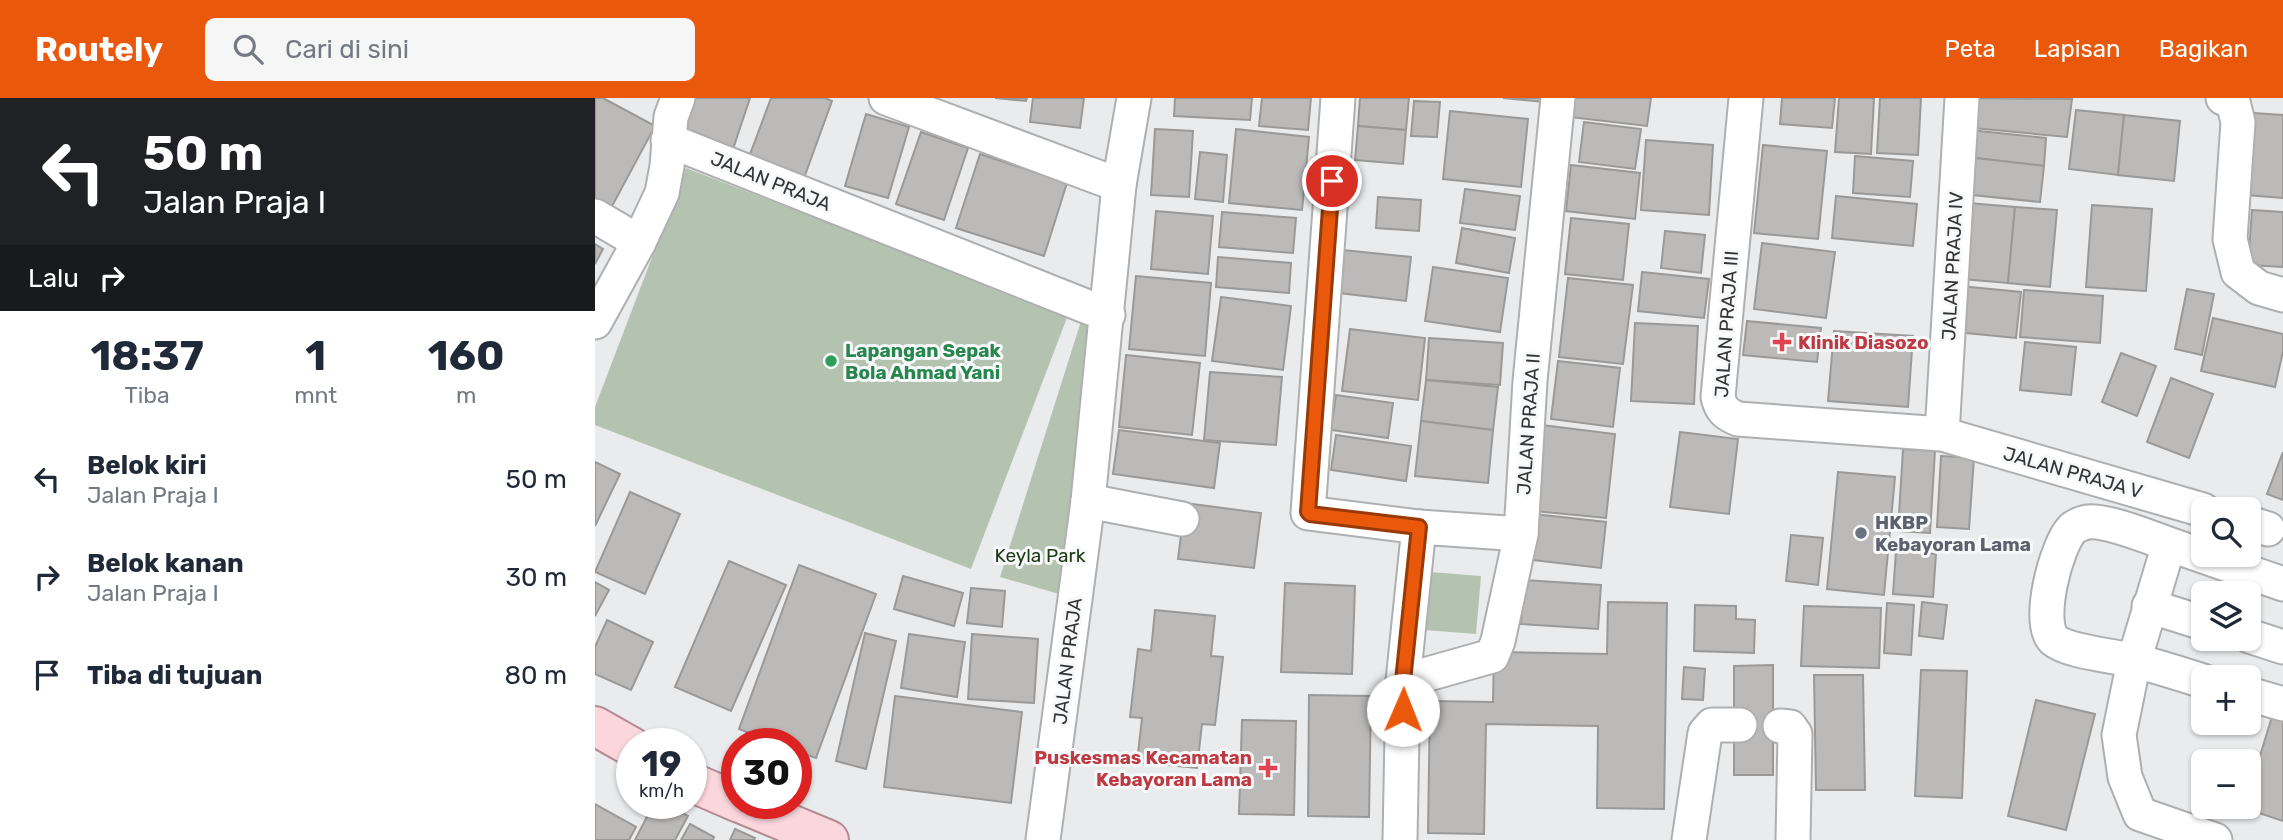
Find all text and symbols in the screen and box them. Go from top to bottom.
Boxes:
search box [205,18,695,81]
text: Routely [35,30,163,69]
icon: search [229,30,267,68]
text: Cari di sini [285,34,409,65]
text: Peta [1944,35,1996,63]
text: Lapisan [2034,35,2121,63]
text: Bagikan [2159,35,2248,63]
text: 50 m [143,124,263,182]
icon: left [28,126,119,217]
street label: JALAN PRAJA [707,147,834,216]
pin [1302,151,1362,211]
icon: arrive [1313,162,1351,200]
text: Jalan Praja I [143,183,326,221]
street label: JALAN PRAJA IV [1937,191,1968,341]
street label: JALAN PRAJA III [1710,250,1743,398]
icon: right [93,259,131,297]
text: Lalu [28,263,79,294]
text: 18:37 [90,331,204,381]
text: 1 [305,331,326,381]
text: 160 [428,331,505,381]
place label: Klinik Diasozo [1798,331,1929,354]
marker: Klinik Diasozo [1772,332,1792,352]
place label: Lapangan Sepak Bola Ahmad Yani [845,339,1001,384]
street label: JALAN PRAJA II [1512,352,1545,496]
marker: Lapangan Sepak Bola Ahmad Yani [823,353,839,369]
text: Tiba [124,381,170,409]
text: mnt [294,381,337,409]
text: m [456,381,476,409]
street label: JALAN PRAJA V [2001,442,2145,503]
text: Belok kiri [87,450,207,481]
icon: left [28,460,66,498]
text: 50 m [506,464,567,495]
text: Jalan Praja I [87,481,219,509]
map controls [2191,497,2261,819]
button: search [2191,497,2261,567]
place label: HKBP Kebayoran Lama [1875,511,2031,556]
marker: HKBP Kebayoran Lama [1853,525,1869,541]
park label: Keyla Park [995,544,1086,567]
text: Belok kanan [87,548,244,579]
icon: right [28,558,66,596]
text: 30 m [505,562,567,593]
text: Jalan Praja I [87,579,219,607]
button: layers [2191,581,2261,651]
street label: JALAN PRAJA [1048,596,1087,726]
icon: arrive [28,656,66,694]
text: Tiba di tujuan [87,660,262,691]
text: 80 m [504,660,567,691]
button: + [2191,665,2261,735]
position arrow [1366,673,1440,747]
speed limit sign: 30 [721,728,812,819]
text: 19 [642,743,681,785]
place label: Puskesmas Kecamatan Kebayoran Lama [1034,746,1252,791]
button: − [2191,749,2261,819]
marker: Puskesmas Kecamatan Kebayoran Lama [1258,758,1278,778]
text: km/h [639,780,684,802]

